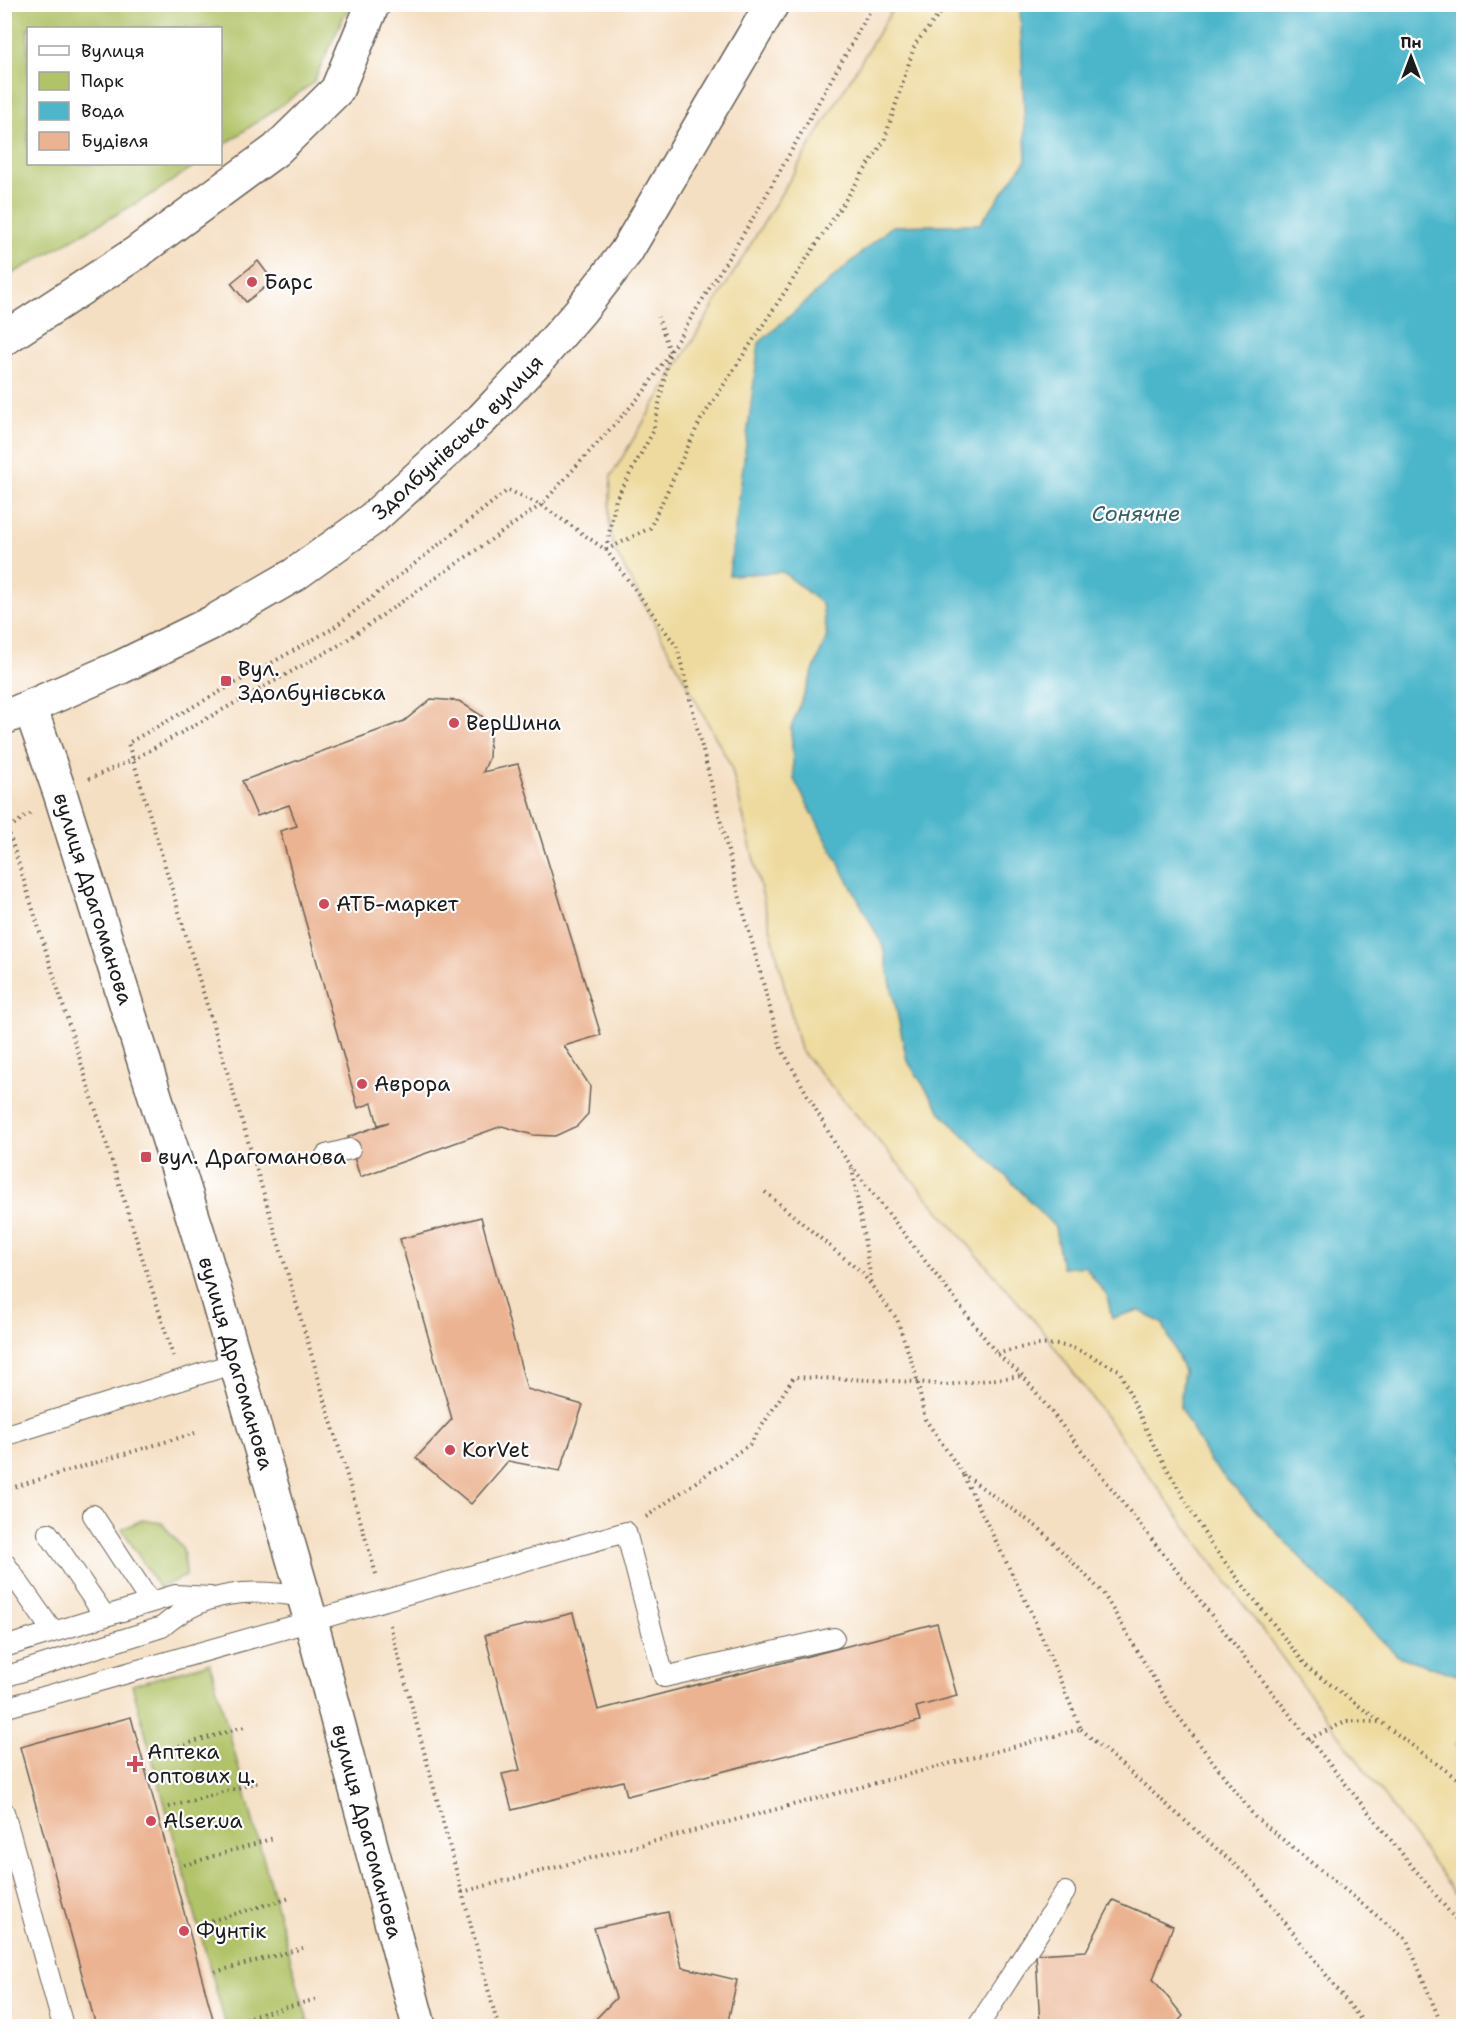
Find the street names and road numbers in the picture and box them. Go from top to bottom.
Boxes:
street label: Здолбунівська вулиця [366,349,550,526]
street label: вулиця Драгоманова [47,789,140,1008]
street label: вулиця Драгоманова [192,1253,280,1473]
street label: вулиця Драгоманова [325,1721,409,1942]

